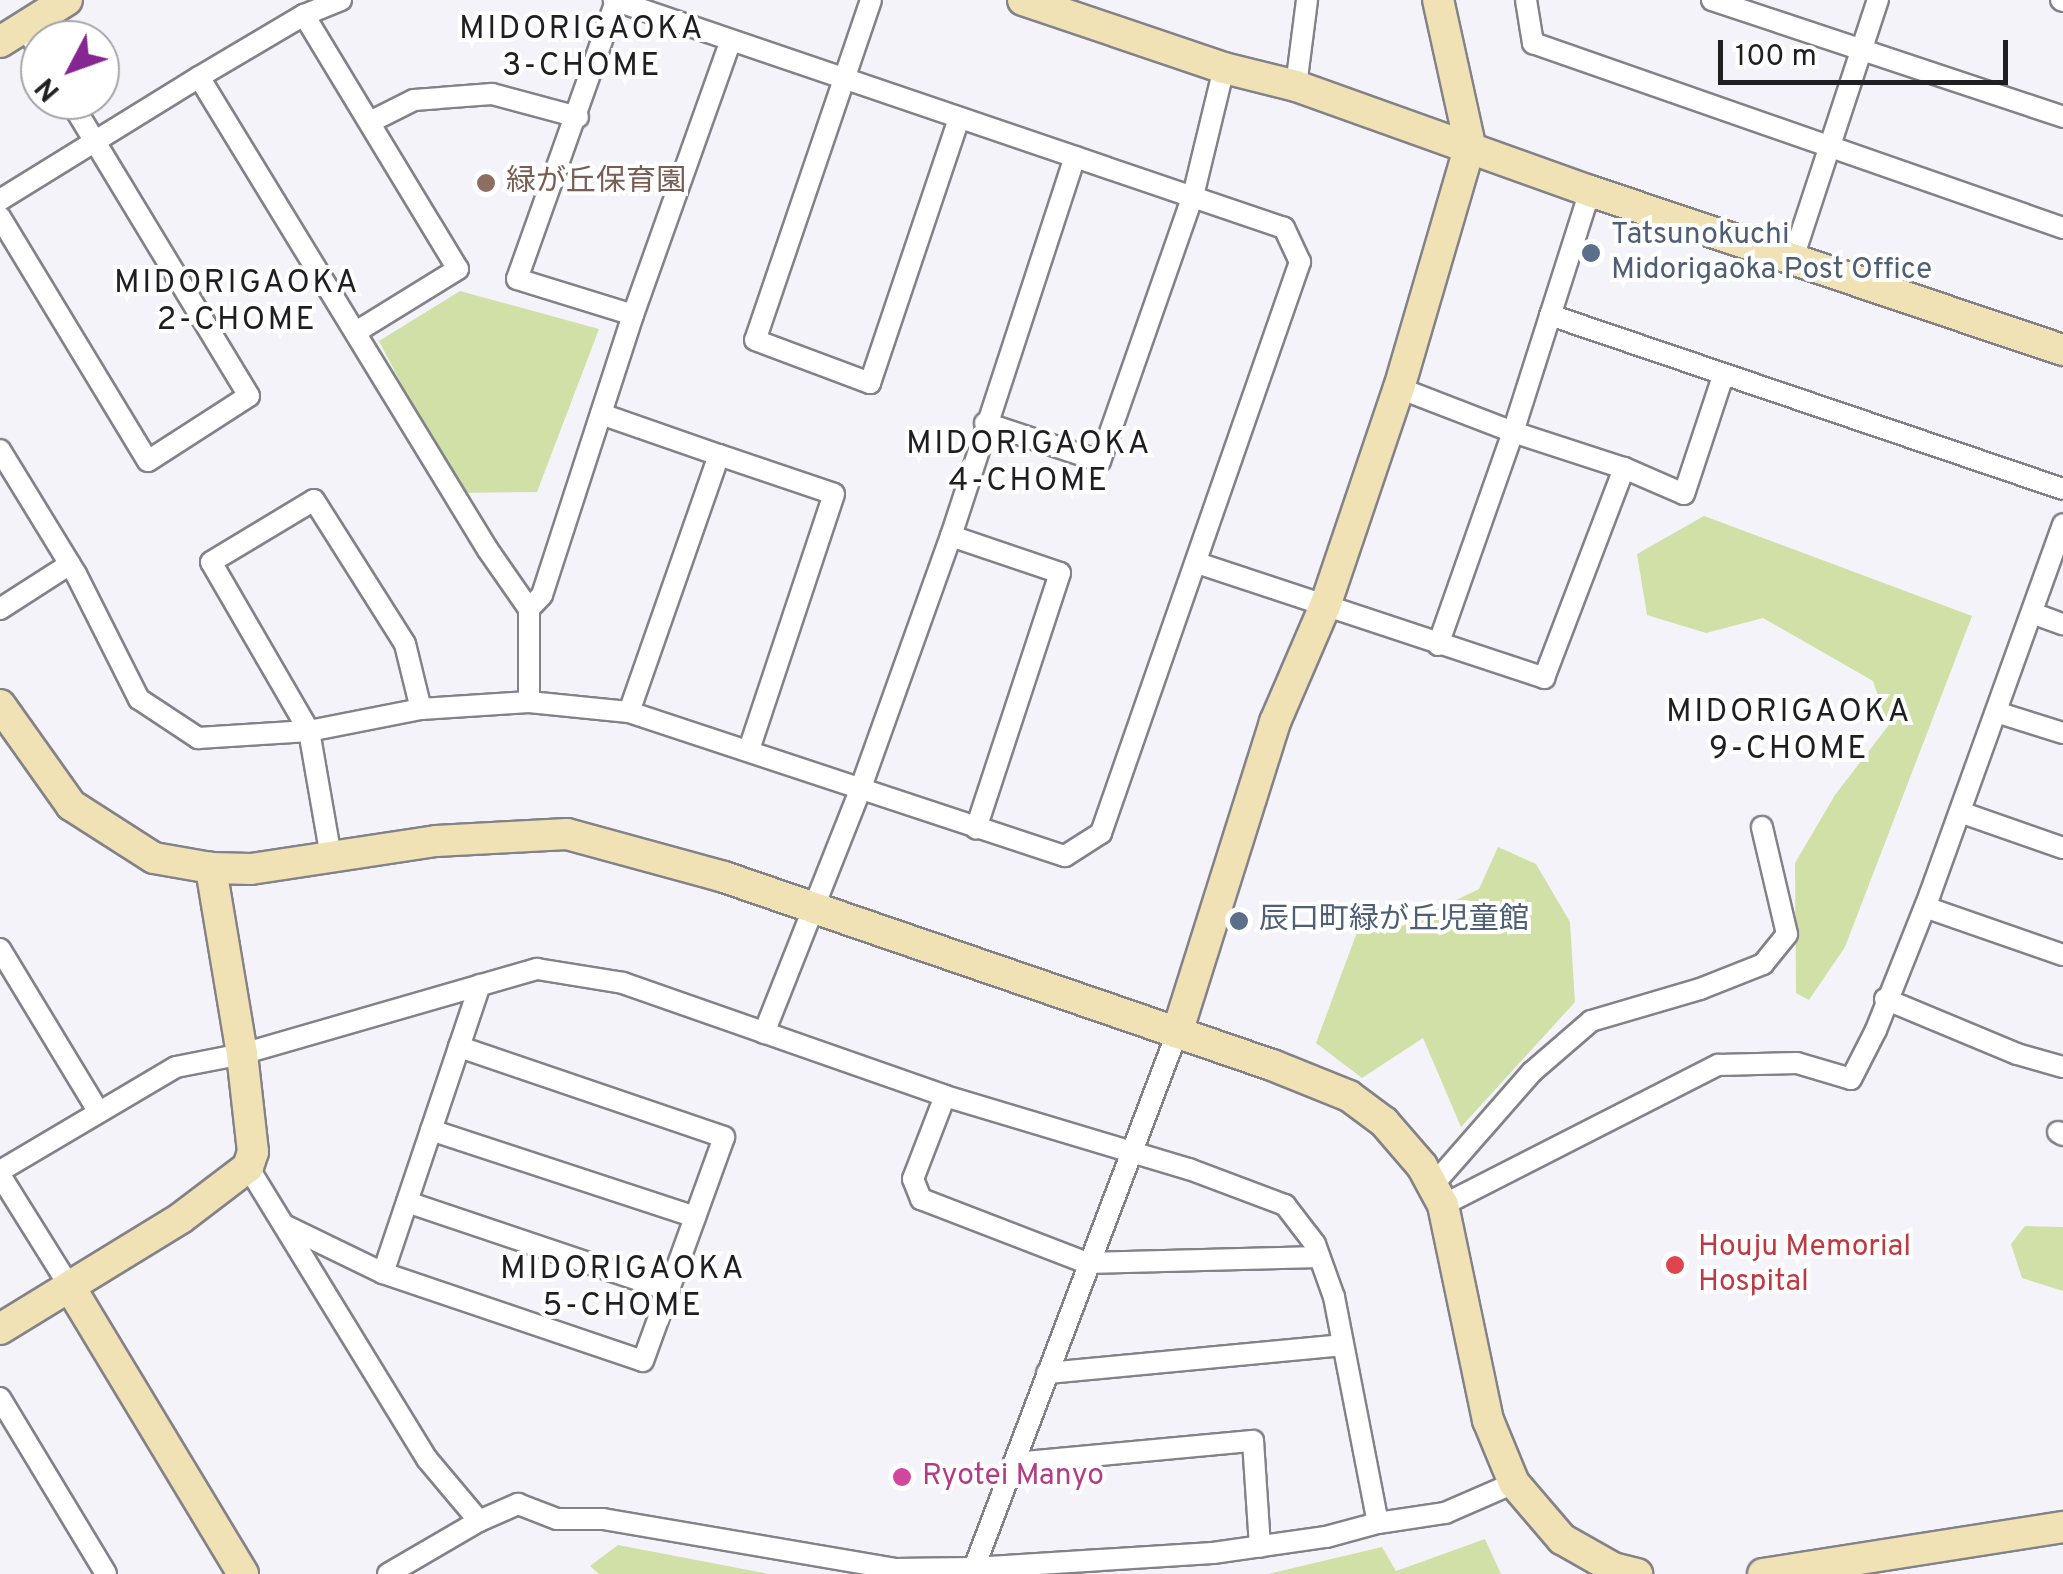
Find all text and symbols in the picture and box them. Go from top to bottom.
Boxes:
district label: MIDORIGAOKA 3-CHOME [459,12,705,87]
north arrow [20,20,120,120]
scale bar [1723,20,2013,82]
text: 100 m [1735,39,1817,76]
text: N [29,69,69,108]
place label: 緑が丘保育園 [506,165,686,201]
marker: 緑が丘保育園 [475,172,497,194]
place label: Tatsunokuchi Midorigaoka Post Office [1611,218,1932,288]
marker: Tatsunokuchi Midorigaoka Post Office [1580,242,1602,264]
district label: MIDORIGAOKA 2-CHOME [114,266,360,341]
district label: MIDORIGAOKA 4-CHOME [906,427,1152,502]
district label: MIDORIGAOKA 9-CHOME [1666,695,1912,770]
place label: 辰口町緑が丘児童館 [1259,903,1529,939]
marker: 辰口町緑が丘児童館 [1228,910,1250,932]
place label: Houju Memorial Hospital [1698,1230,1911,1300]
district label: MIDORIGAOKA 5-CHOME [500,1252,746,1327]
marker: Houju Memorial Hospital [1662,1252,1688,1278]
place label: Ryotei Manyo [922,1459,1104,1495]
marker: Ryotei Manyo [891,1466,913,1488]

